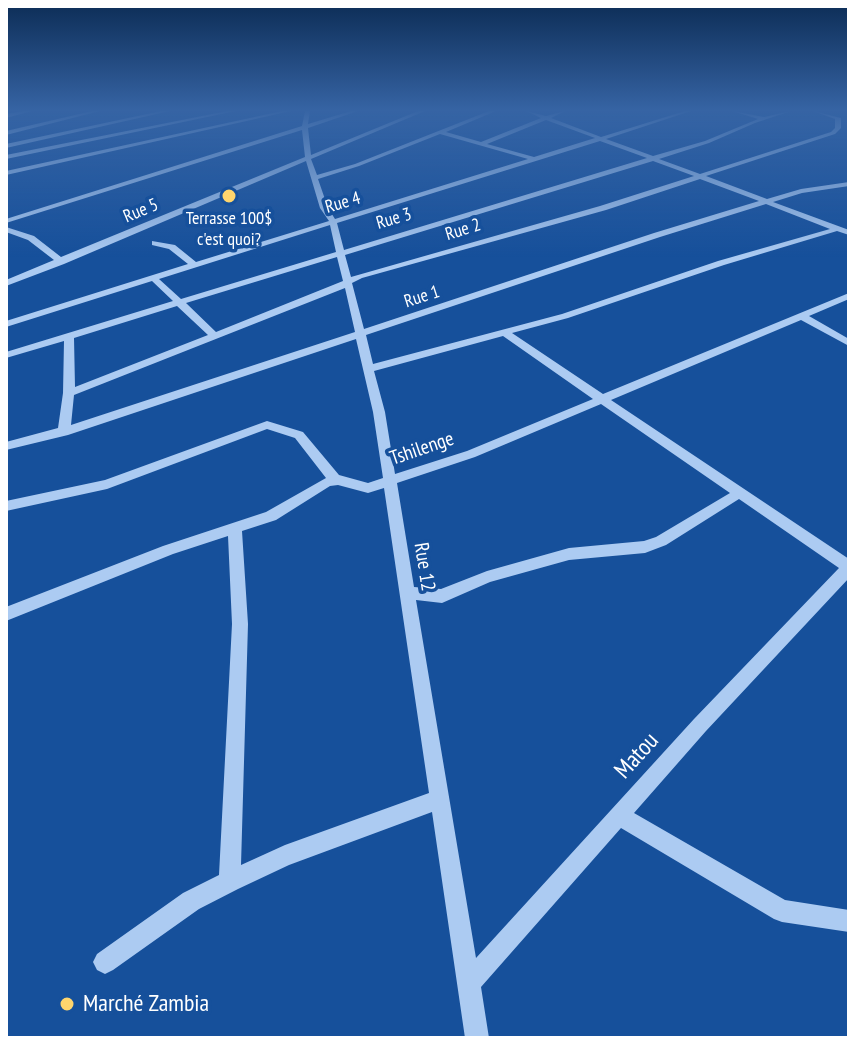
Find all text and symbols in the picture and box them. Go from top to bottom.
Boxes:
marker: Terrasse 100$ c'est quoi? [220,187,238,205]
street label: Rue 4 [323,188,363,218]
street label: Rue 5 [120,194,162,228]
street label: Rue 3 [374,204,414,234]
place label: Terrasse 100$ c'est quoi? [186,208,272,250]
street label: Rue 2 [443,214,483,246]
street label: Rue 1 [402,281,442,313]
street label: Tshilenge [387,427,457,471]
street label: Rue 12 [408,541,440,593]
street label: Matou [609,727,665,785]
place label: Marché Zambia [83,990,209,1018]
marker: Marché Zambia [58,995,76,1013]

